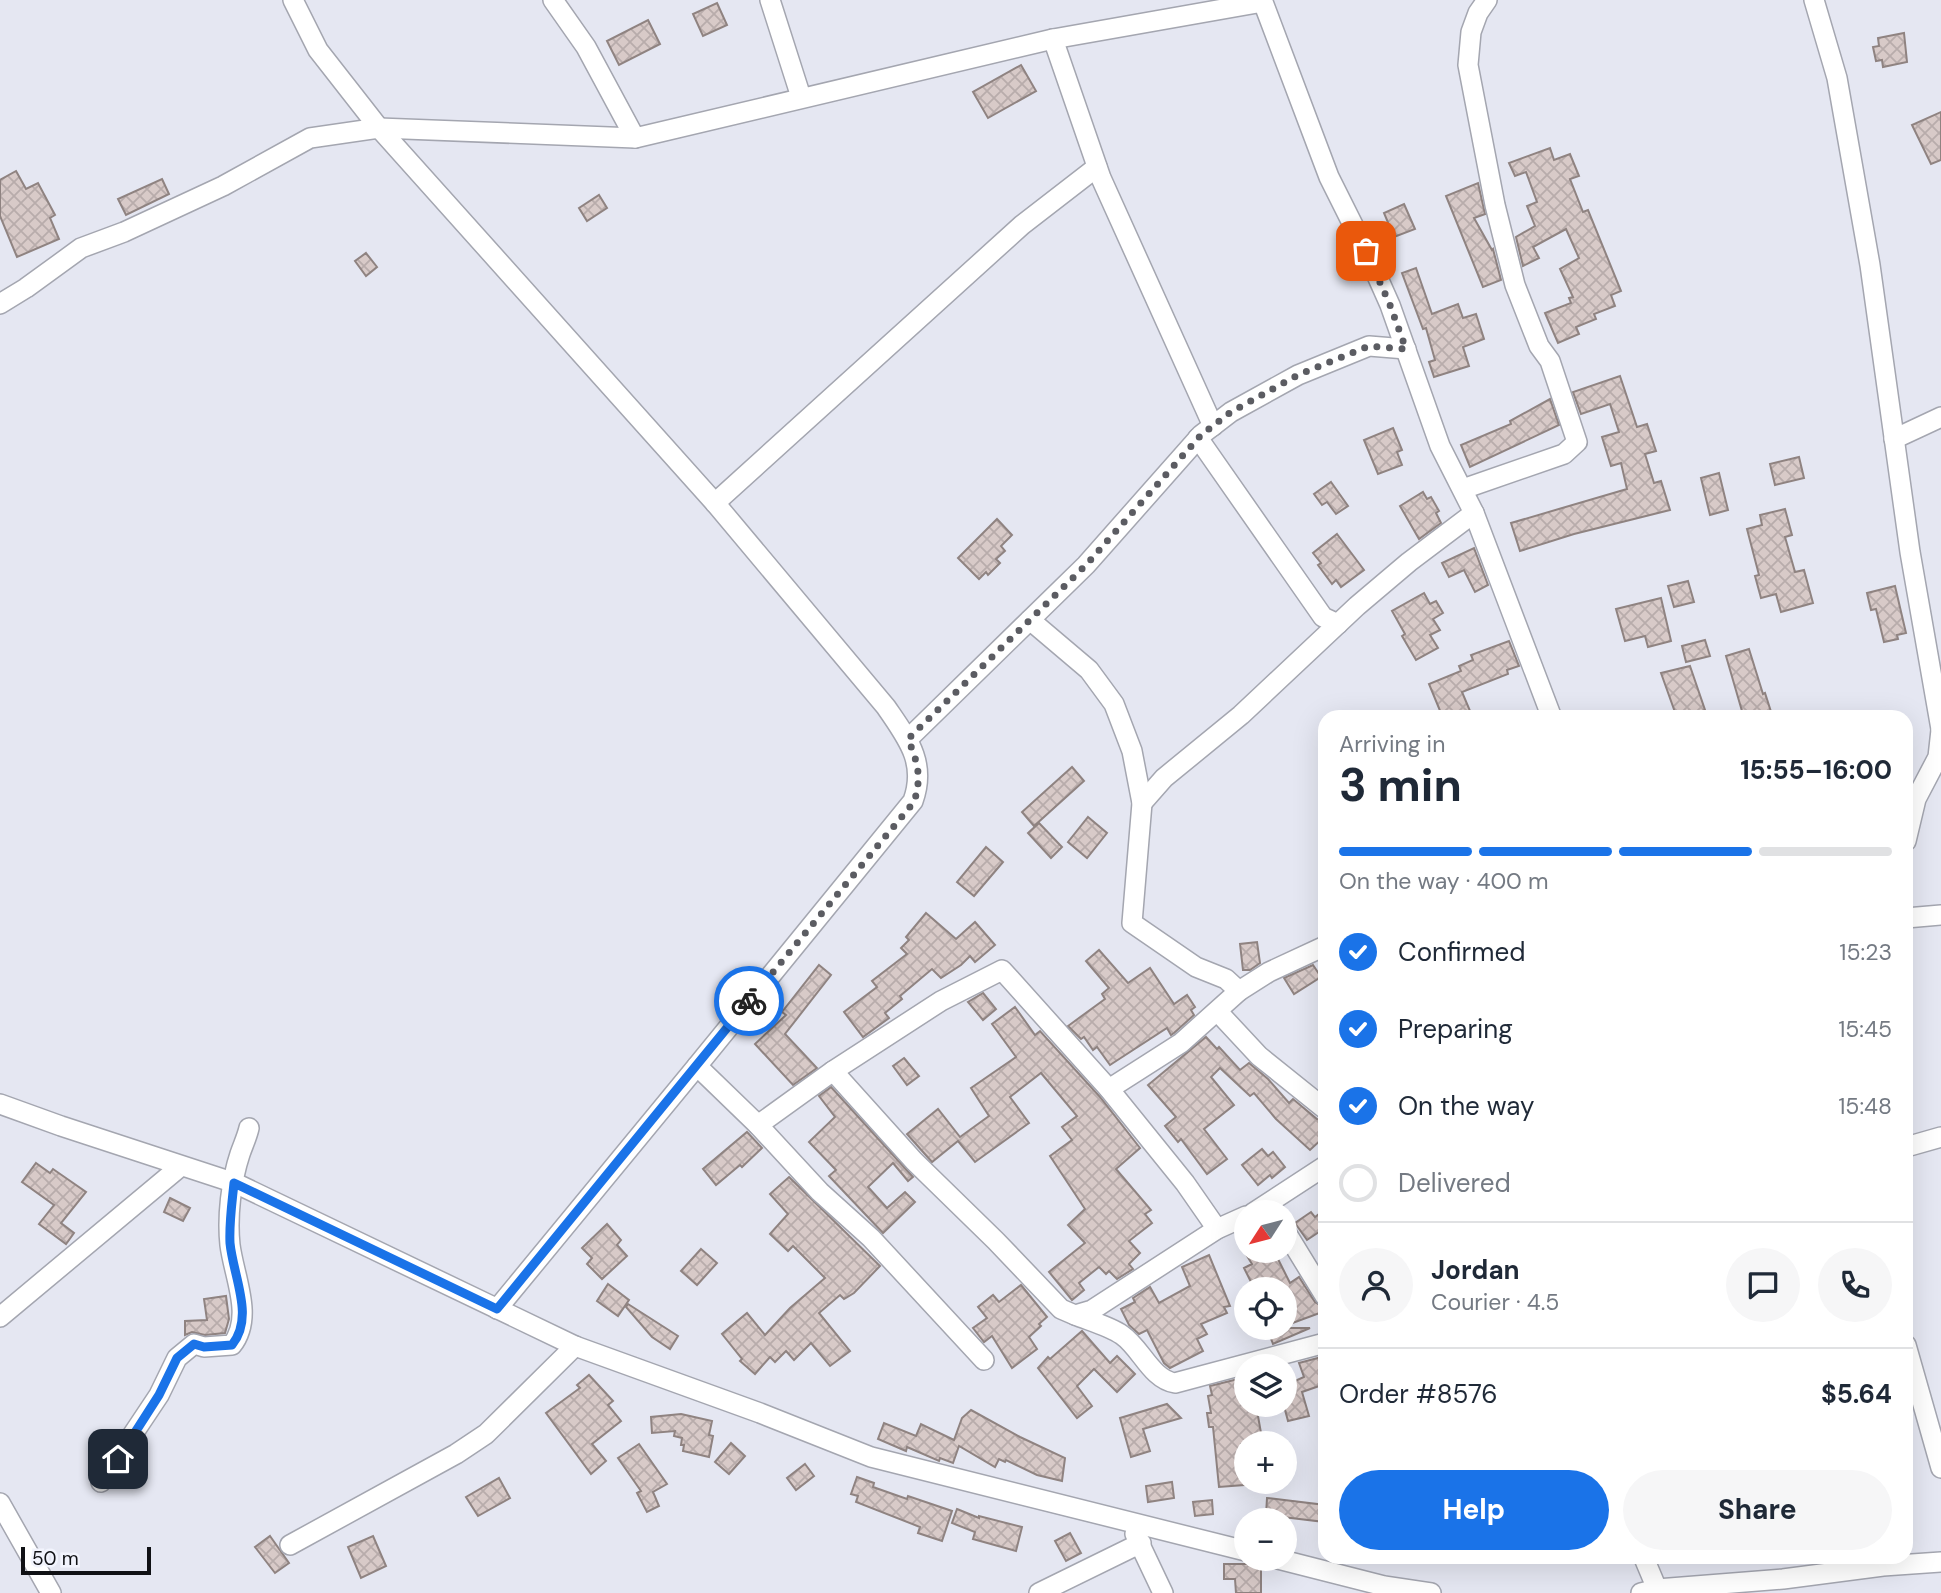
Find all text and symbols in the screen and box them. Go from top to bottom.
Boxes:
pin [1336,221,1396,281]
icon: bag [1347,232,1385,270]
text: Arriving in [1339,729,1445,759]
text: 15:55–16:00 [1740,753,1892,787]
text: 3 min [1339,755,1462,815]
text: On the way · 400 m [1339,866,1548,896]
icon: check [1339,933,1377,971]
text: Confirmed [1398,935,1525,969]
text: 15:23 [1839,937,1892,967]
courier [714,966,784,1036]
icon: bike [730,982,768,1020]
icon: check [1339,1010,1377,1048]
text: Preparing [1398,1012,1513,1046]
text: 15:45 [1838,1014,1892,1044]
icon: check [1339,1087,1377,1125]
text: On the way [1398,1089,1534,1123]
text: 15:48 [1838,1091,1892,1121]
text: Delivered [1398,1166,1511,1200]
north arrow [1234,1200,1297,1264]
map controls [1234,1200,1297,1571]
button: person [1339,1248,1413,1322]
button: chat [1726,1248,1800,1322]
button: phone [1818,1248,1892,1322]
text: Jordan [1431,1253,1520,1287]
button: locate [1234,1277,1297,1340]
text: Courier · 4.5 [1431,1287,1559,1317]
button: layers [1234,1354,1297,1417]
text: Order #8576 [1339,1377,1498,1411]
text: $5.64 [1821,1377,1892,1411]
pin [88,1429,148,1489]
button: + [1234,1431,1297,1494]
icon: home [99,1440,137,1478]
button: Help [1339,1470,1609,1550]
button: Share [1623,1470,1892,1550]
button: − [1234,1508,1297,1571]
scale bar [21,1544,150,1576]
text: 50 m [32,1546,79,1571]

